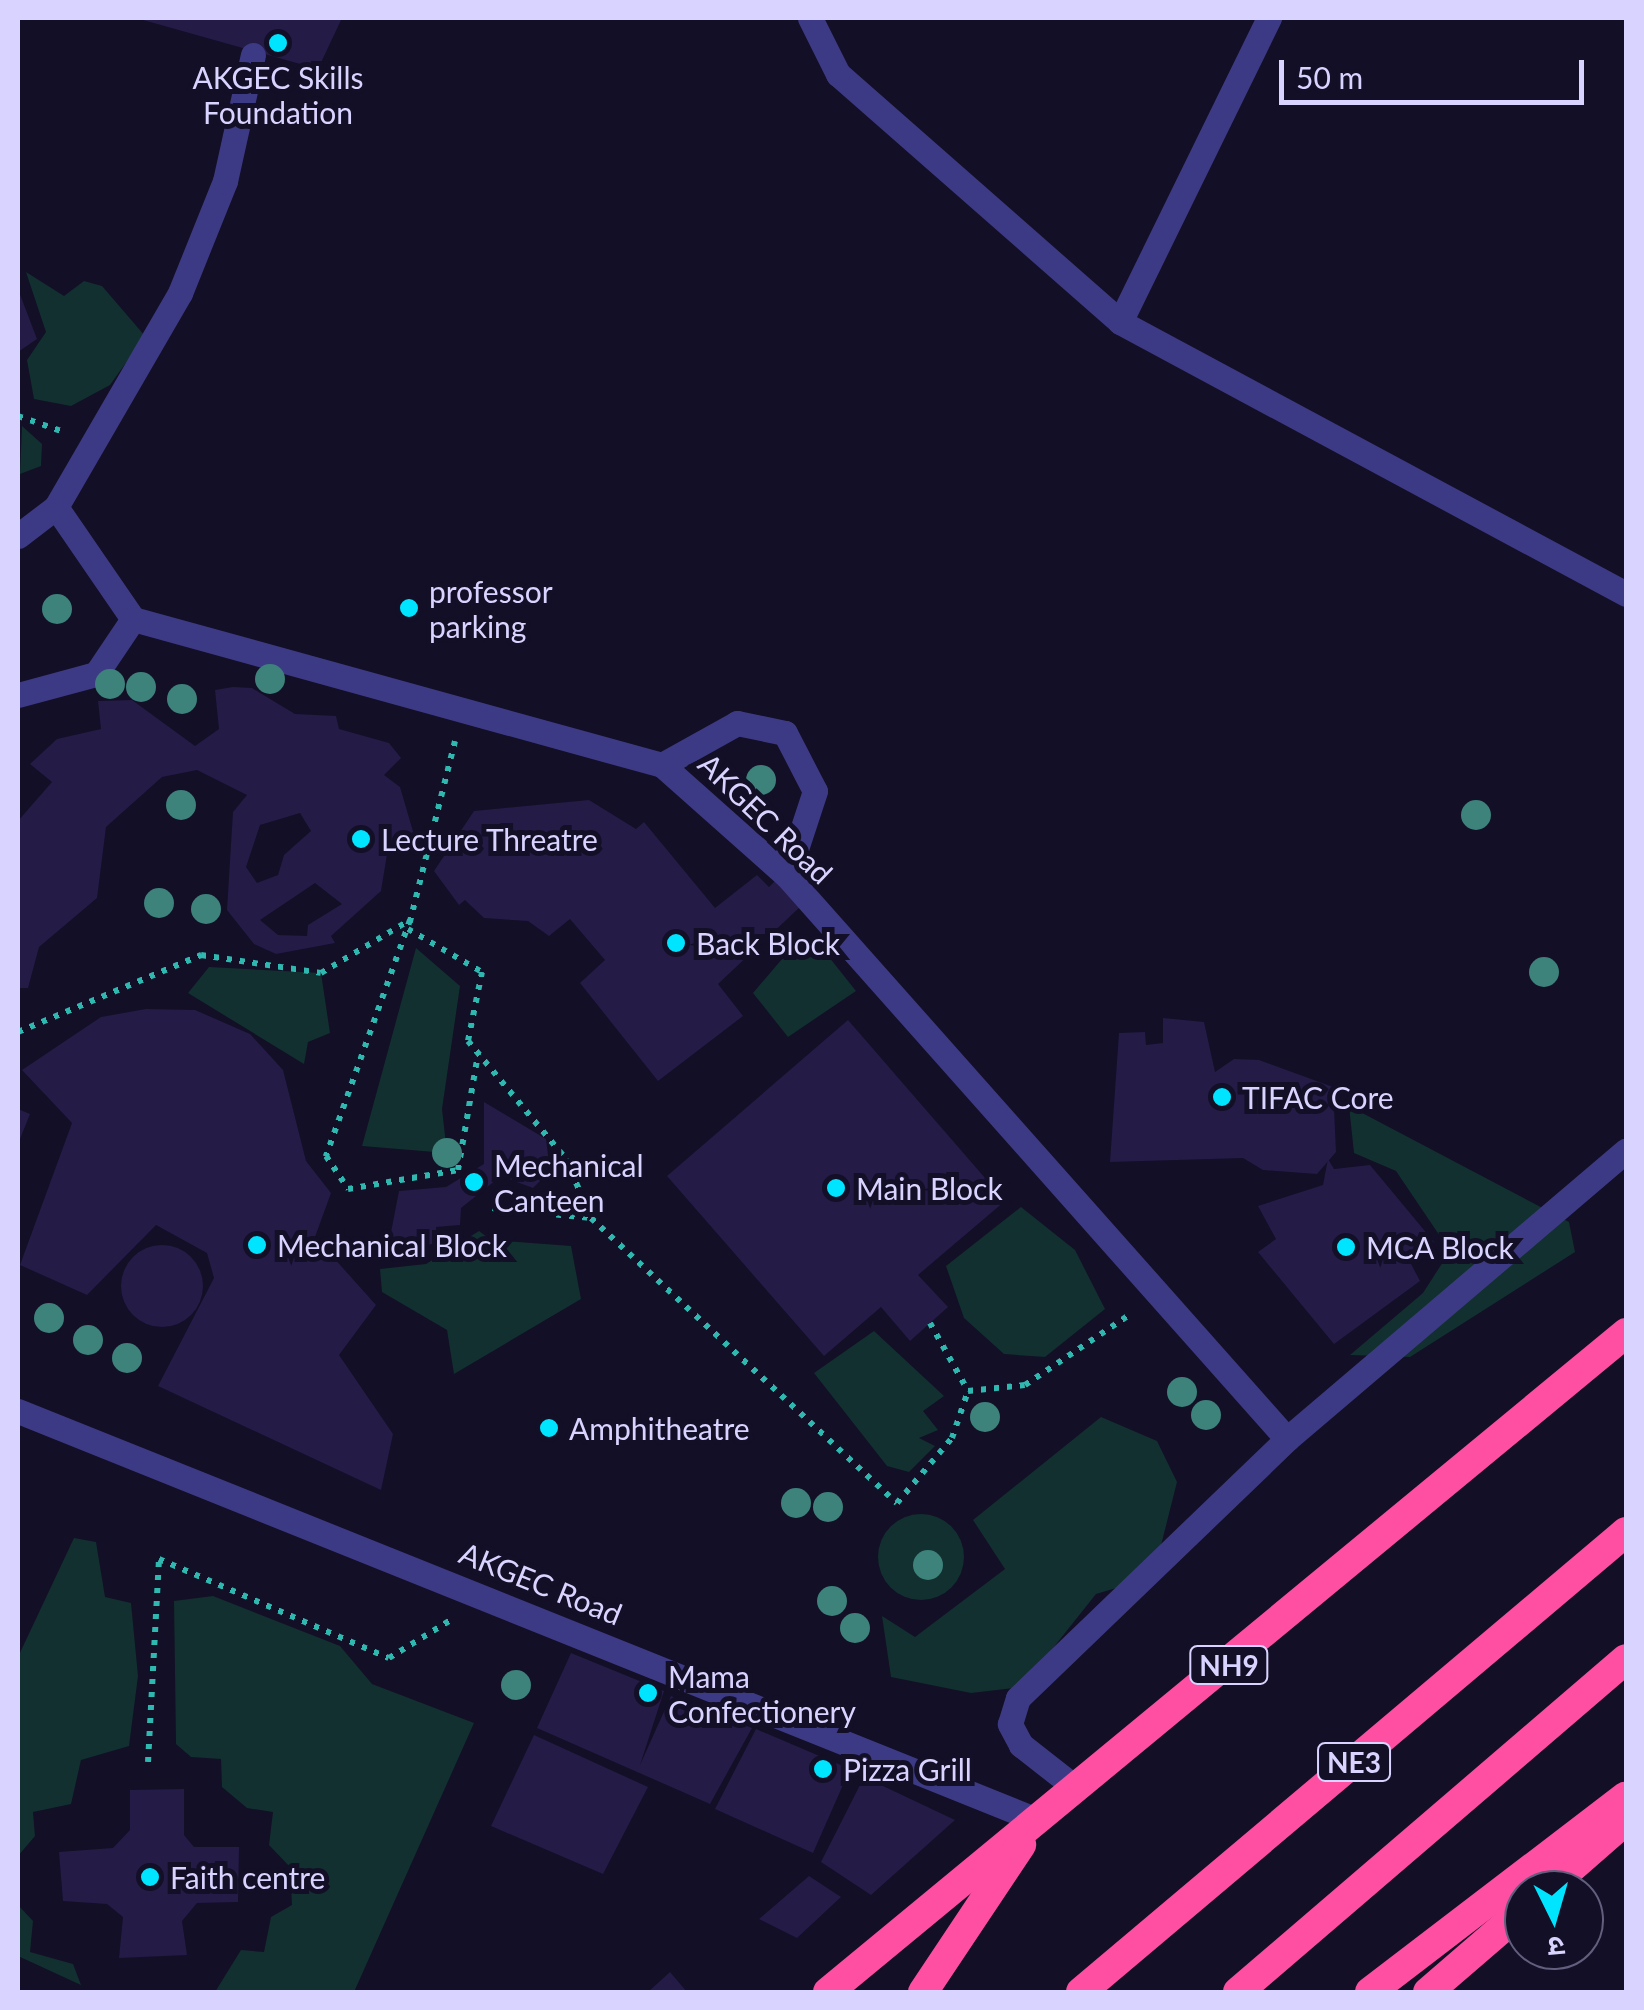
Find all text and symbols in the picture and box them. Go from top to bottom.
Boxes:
marker: AKGEC Skills Foundation [267,32,289,54]
scale bar [1284,40,1589,102]
place label: AKGEC Skills Foundation [193,59,363,130]
text: 50 m [1296,59,1363,95]
place label: professor parking [429,573,553,644]
marker: professor parking [398,597,420,619]
street label: AKGEC Road [692,745,840,891]
place label: Lecture Threatre [381,821,599,857]
marker: Lecture Threatre [350,828,372,850]
place label: Back Block [696,925,840,961]
marker: Back Block [665,932,687,954]
place label: TIFAC Core [1242,1079,1394,1115]
marker: TIFAC Core [1211,1086,1233,1108]
place label: Mechanical Canteen [494,1147,643,1218]
place label: Main Block [856,1170,1003,1206]
marker: Mechanical Canteen [463,1171,485,1193]
marker: Main Block [825,1177,847,1199]
place label: Mechanical Block [277,1227,507,1263]
place label: MCA Block [1366,1229,1515,1265]
marker: Mechanical Block [246,1234,268,1256]
marker: MCA Block [1335,1236,1357,1258]
place label: Amphitheatre [569,1410,750,1446]
marker: Amphitheatre [538,1417,560,1439]
street label: AKGEC Road [455,1534,627,1632]
road number: NH9 [1189,1642,1269,1688]
place label: Mama Confectionery [668,1658,856,1728]
marker: Mama Confectionery [637,1682,659,1704]
road number: NE3 [1316,1739,1392,1785]
place label: Pizza Grill [843,1751,972,1787]
marker: Pizza Grill [812,1758,834,1780]
place label: Faith centre [170,1859,325,1895]
marker: Faith centre [139,1866,161,1888]
north arrow [1504,1870,1604,1970]
text: उ [1547,1930,1566,1966]

